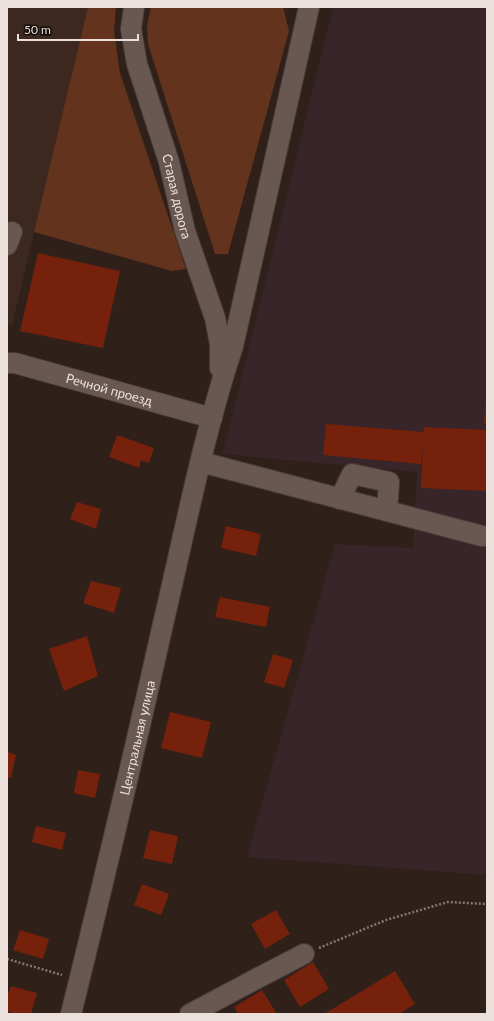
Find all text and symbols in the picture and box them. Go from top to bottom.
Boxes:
scale bar [18,16,138,42]
text: 50 m [24,22,51,37]
street label: Старая дорога [159,152,195,241]
street label: Речной проезд [64,370,155,409]
street label: Центральная улица [116,679,158,797]

